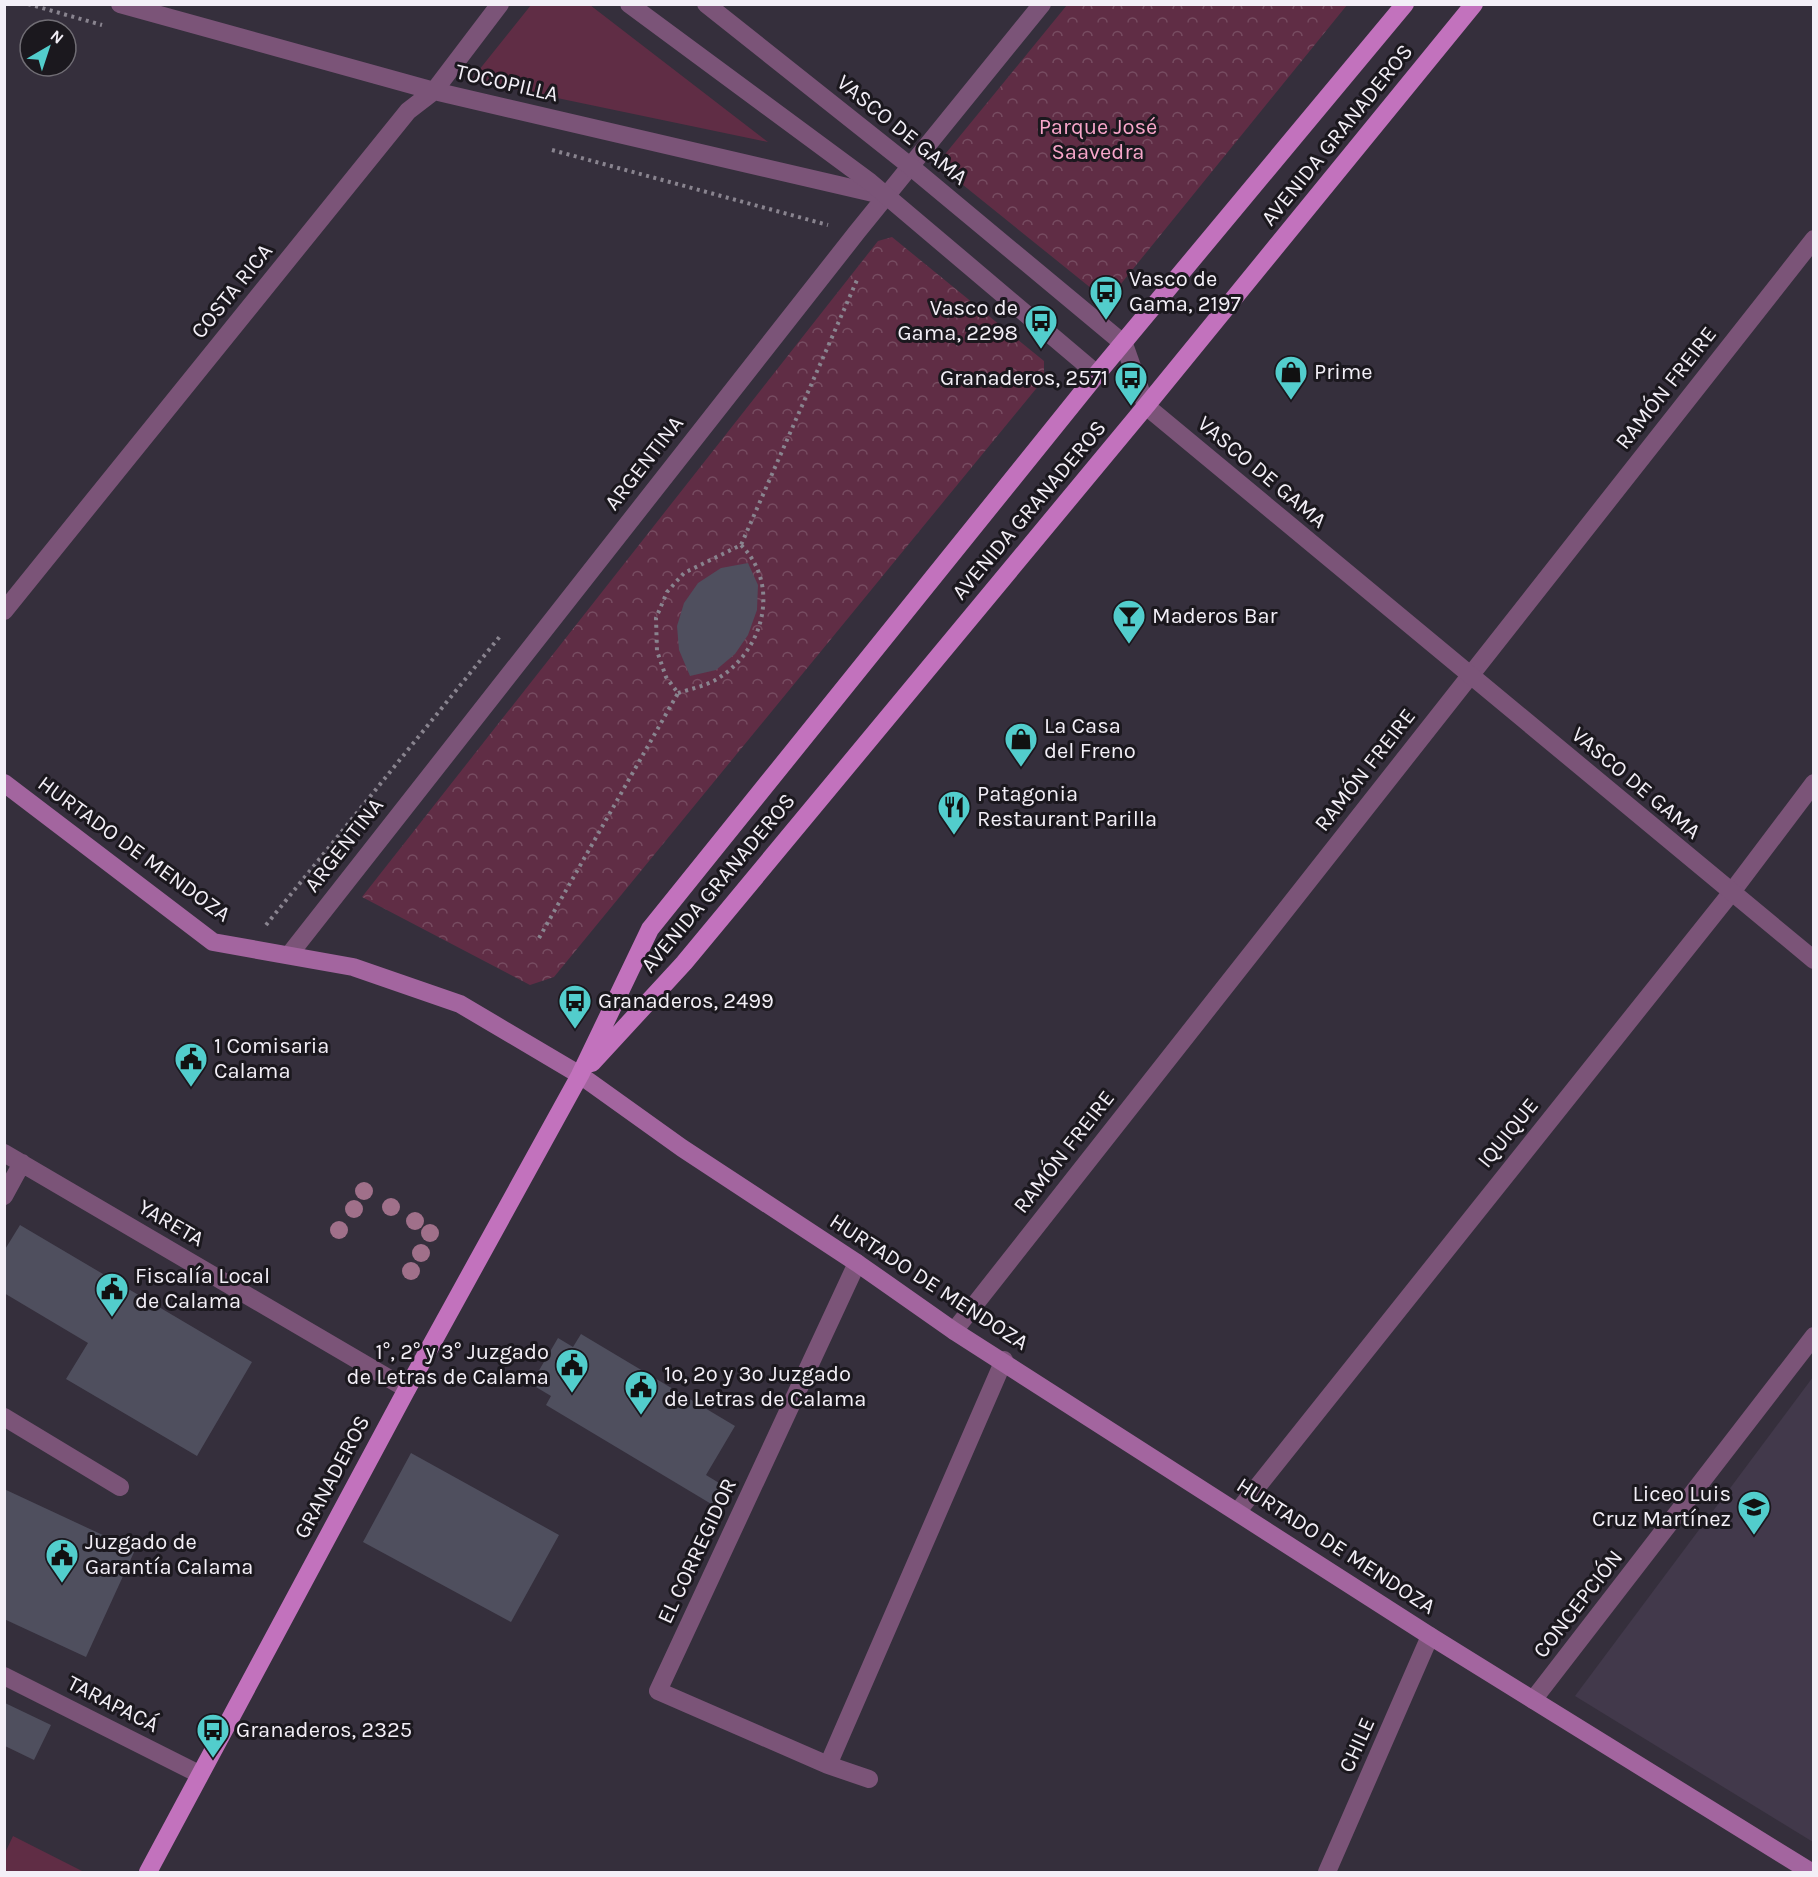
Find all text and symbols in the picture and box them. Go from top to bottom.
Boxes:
north arrow [18,18,78,78]
text: N [47,26,68,48]
street label: AVENIDA GRANADEROS [1256,39,1418,231]
street label: TOCOPILLA [453,59,561,107]
street label: VASCO DE GAMA [831,69,973,191]
park label: Parque José Saavedra [1039,114,1157,165]
street label: COSTA RICA [186,238,278,344]
place label: Vasco de Gama, 2197 [1129,266,1241,317]
bus stop icon: Vasco de Gama, 2197 [1088,274,1124,321]
place label: Vasco de Gama, 2298 [897,295,1018,346]
bus stop icon: Vasco de Gama, 2298 [1023,303,1059,350]
street label: RAMÓN FREIRE [1609,321,1722,455]
shop icon: Prime [1273,354,1309,401]
place label: Prime [1314,359,1373,385]
bus stop icon: Granaderos, 2571 [1113,360,1149,407]
place label: Granaderos, 2571 [940,365,1108,391]
street label: ARGENTINA [599,410,689,515]
street label: VASCO DE GAMA [1192,410,1332,534]
street label: AVENIDA GRANADEROS [946,415,1112,605]
bar icon: Maderos Bar [1111,598,1147,645]
place label: Maderos Bar [1152,603,1278,629]
street label: RAMÓN FREIRE [1308,703,1421,837]
place label: La Casa del Freno [1044,713,1136,764]
shop icon: La Casa del Freno [1003,721,1039,768]
street label: VASCO DE GAMA [1566,721,1706,845]
street label: HURTADO DE MENDOZA [33,770,236,928]
place label: Patagonia Restaurant Parilla [977,781,1157,832]
street label: AVENIDA GRANADEROS [635,788,801,978]
restaurant icon: Patagonia Restaurant Parilla [936,789,972,836]
street label: ARGENTINA [299,792,389,897]
bus stop icon: Granaderos, 2499 [557,983,593,1030]
place label: Granaderos, 2499 [598,988,774,1014]
place label: 1 Comisaria Calama [214,1033,329,1084]
public building icon: 1 Comisaria Calama [173,1041,209,1088]
street label: RAMÓN FREIRE [1007,1085,1120,1219]
street label: IQUIQUE [1472,1093,1544,1173]
street label: YARETA [133,1194,209,1252]
street label: HURTADO DE MENDOZA [825,1208,1034,1356]
place label: Fiscalía Local de Calama [135,1263,270,1314]
public building icon: Fiscalía Local de Calama [94,1271,130,1318]
place label: 1°, 2° y 3° Juzgado de Letras de Calama [347,1339,549,1390]
public building icon: 1°, 2° y 3° Juzgado de Letras de Calama [554,1347,590,1394]
place label: 1º, 2º y 3º Juzgado de Letras de Calama [664,1361,866,1412]
public building icon: 1º, 2º y 3º Juzgado de Letras de Calama [623,1369,659,1416]
street label: GRANADEROS [289,1411,375,1543]
street label: HURTADO DE MENDOZA [1232,1472,1441,1620]
street label: EL CORREGIDOR [652,1474,742,1628]
place label: Liceo Luis Cruz Martínez [1592,1481,1731,1532]
school or university icon: Liceo Luis Cruz Martínez [1736,1489,1772,1536]
place label: Juzgado de Garantía Calama [85,1529,253,1580]
public building icon: Juzgado de Garantía Calama [44,1537,80,1584]
street label: CONCEPCIÓN [1527,1544,1628,1663]
street label: TARAPACÁ [63,1669,164,1738]
bus stop icon: Granaderos, 2325 [195,1712,231,1759]
street label: CHILE [1334,1714,1380,1776]
place label: Granaderos, 2325 [236,1717,412,1743]

